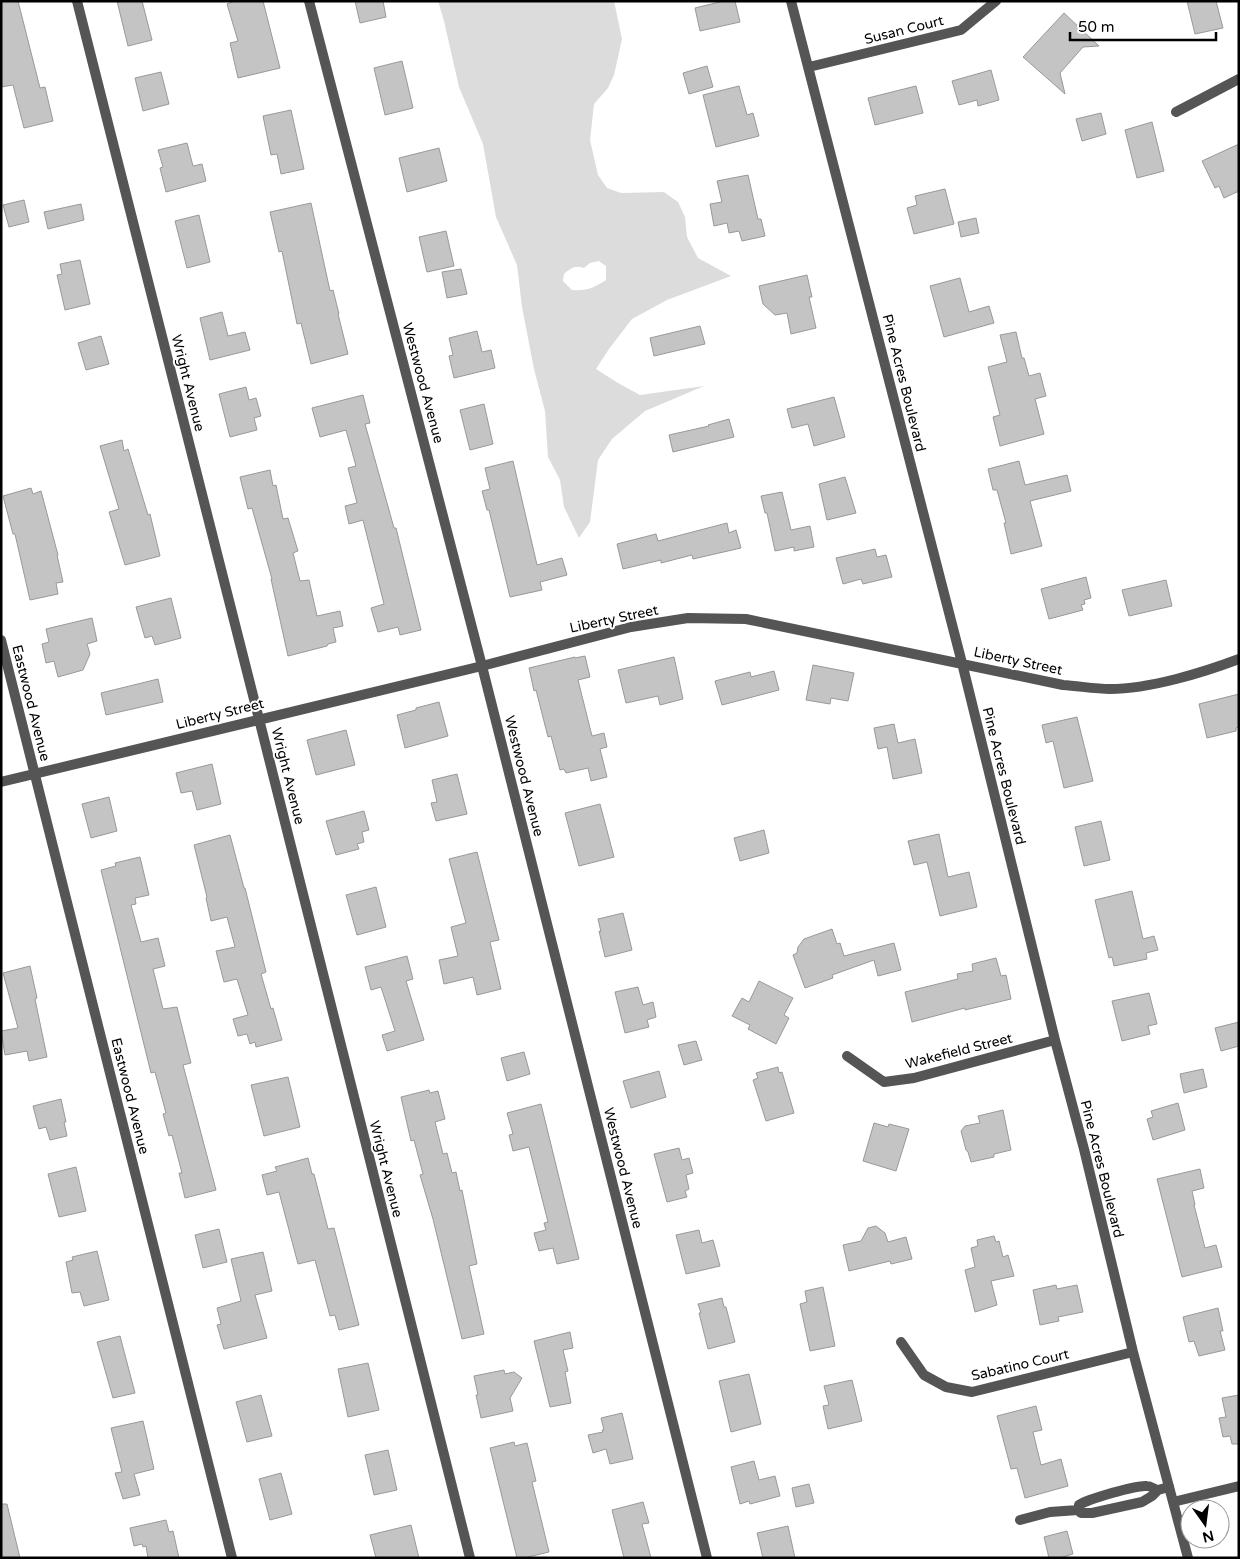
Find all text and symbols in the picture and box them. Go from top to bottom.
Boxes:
scale bar [1070,10,1216,42]
street label: Susan Court [863,12,946,48]
text: 50 m [1078,18,1115,36]
street label: Pine Acres Boulevard [879,312,929,454]
street label: Westwood Avenue [399,321,447,445]
street label: Wright Avenue [168,333,208,433]
street label: Liberty Street [568,601,660,637]
street label: Eastwood Avenue [8,643,54,763]
street label: Liberty Street [972,643,1064,679]
street label: Liberty Street [174,695,266,733]
street label: Pine Acres Boulevard [979,705,1029,847]
street label: Westwood Avenue [501,714,547,838]
street label: Wright Avenue [268,726,308,826]
street label: Wakefield Street [904,1029,1015,1073]
street label: Eastwood Avenue [107,1036,153,1156]
street label: Pine Acres Boulevard [1077,1098,1127,1240]
street label: Westwood Avenue [600,1106,646,1230]
street label: Wright Avenue [366,1119,406,1219]
street label: Sabatino Court [969,1345,1071,1385]
north arrow [1180,1499,1230,1549]
text: N [1201,1527,1216,1546]

